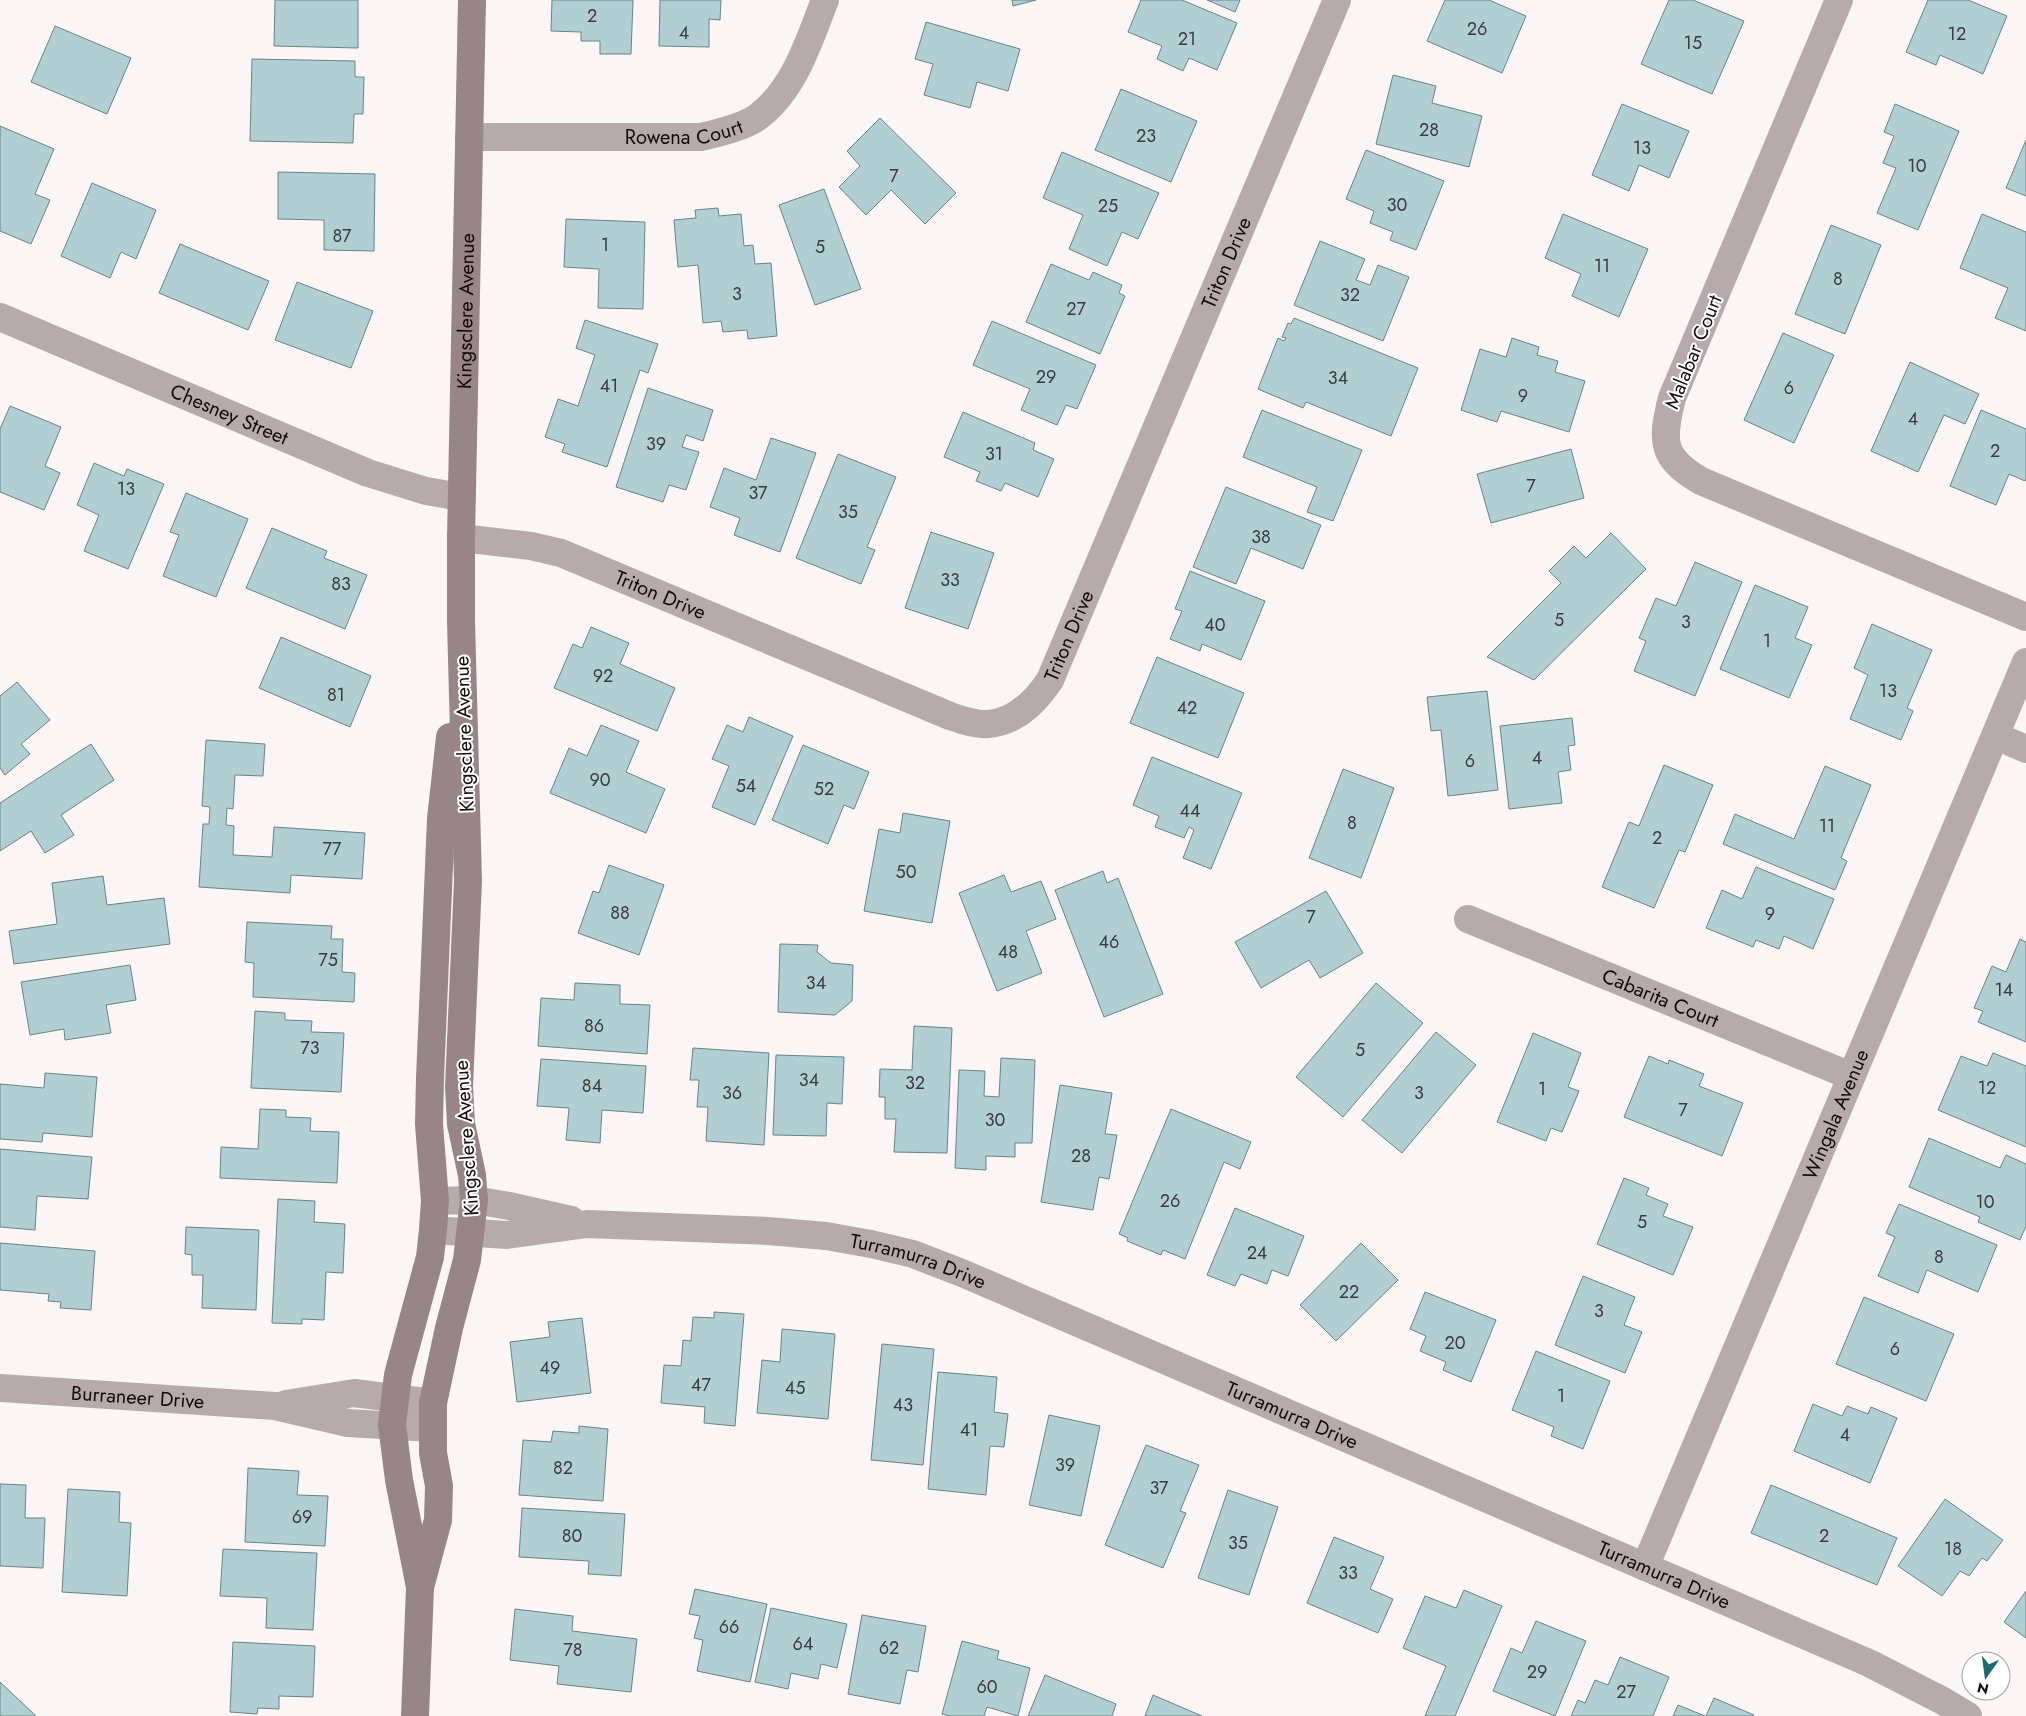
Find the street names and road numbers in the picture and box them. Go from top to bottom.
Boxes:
street label: Rowena Court [625,112,747,153]
street label: Triton Drive [1195,213,1259,313]
street label: Kingsclere Avenue [450,233,482,389]
street label: Malabar Court [1657,291,1730,414]
street label: Chesney Street [166,377,293,453]
street label: Triton Drive [610,563,710,627]
street label: Triton Drive [1037,586,1101,686]
street label: Kingsclere Avenue [447,655,482,812]
street label: Cabarita Court [1598,961,1723,1035]
street label: Wingala Avenue [1796,1045,1876,1184]
street label: Kingsclere Avenue [447,1059,486,1217]
street label: Turramurra Drive [848,1227,991,1297]
street label: Turramurra Drive [1221,1374,1363,1457]
street label: Burraneer Drive [70,1379,205,1416]
street label: Turramurra Drive [1593,1534,1735,1617]

